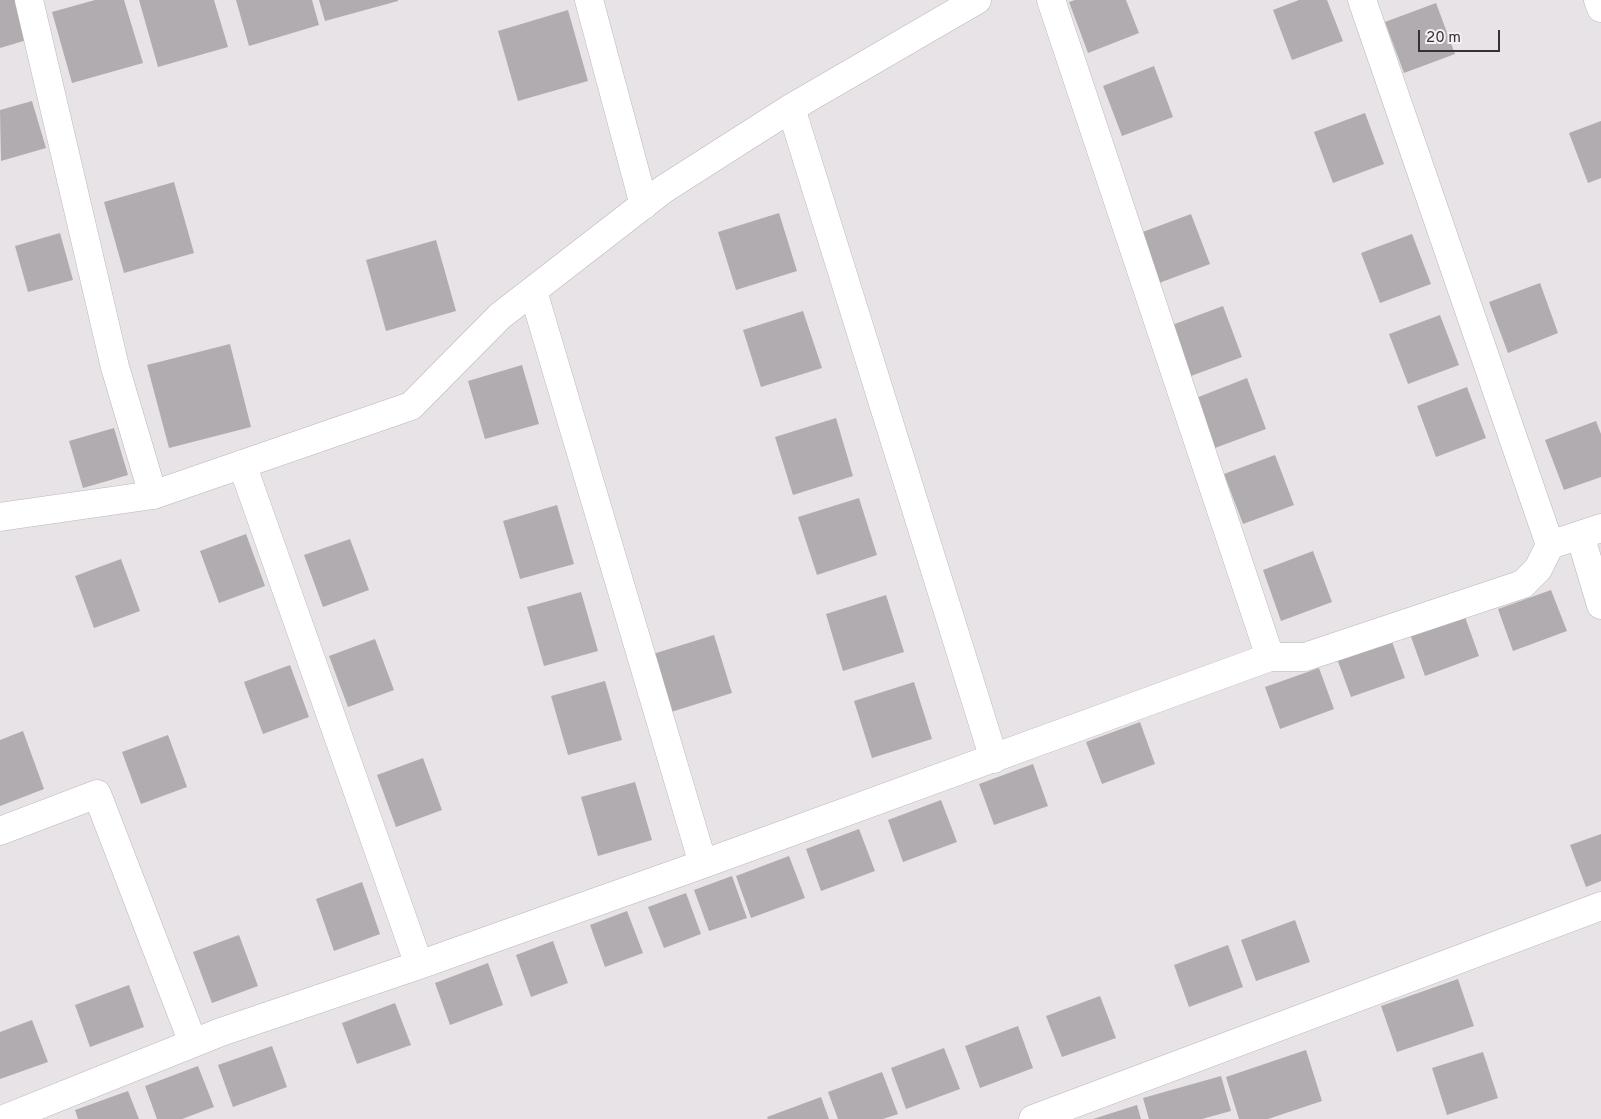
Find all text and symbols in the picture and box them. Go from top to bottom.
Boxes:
scale bar [1421,20,1504,52]
text: 20 m [1426,29,1461,48]

